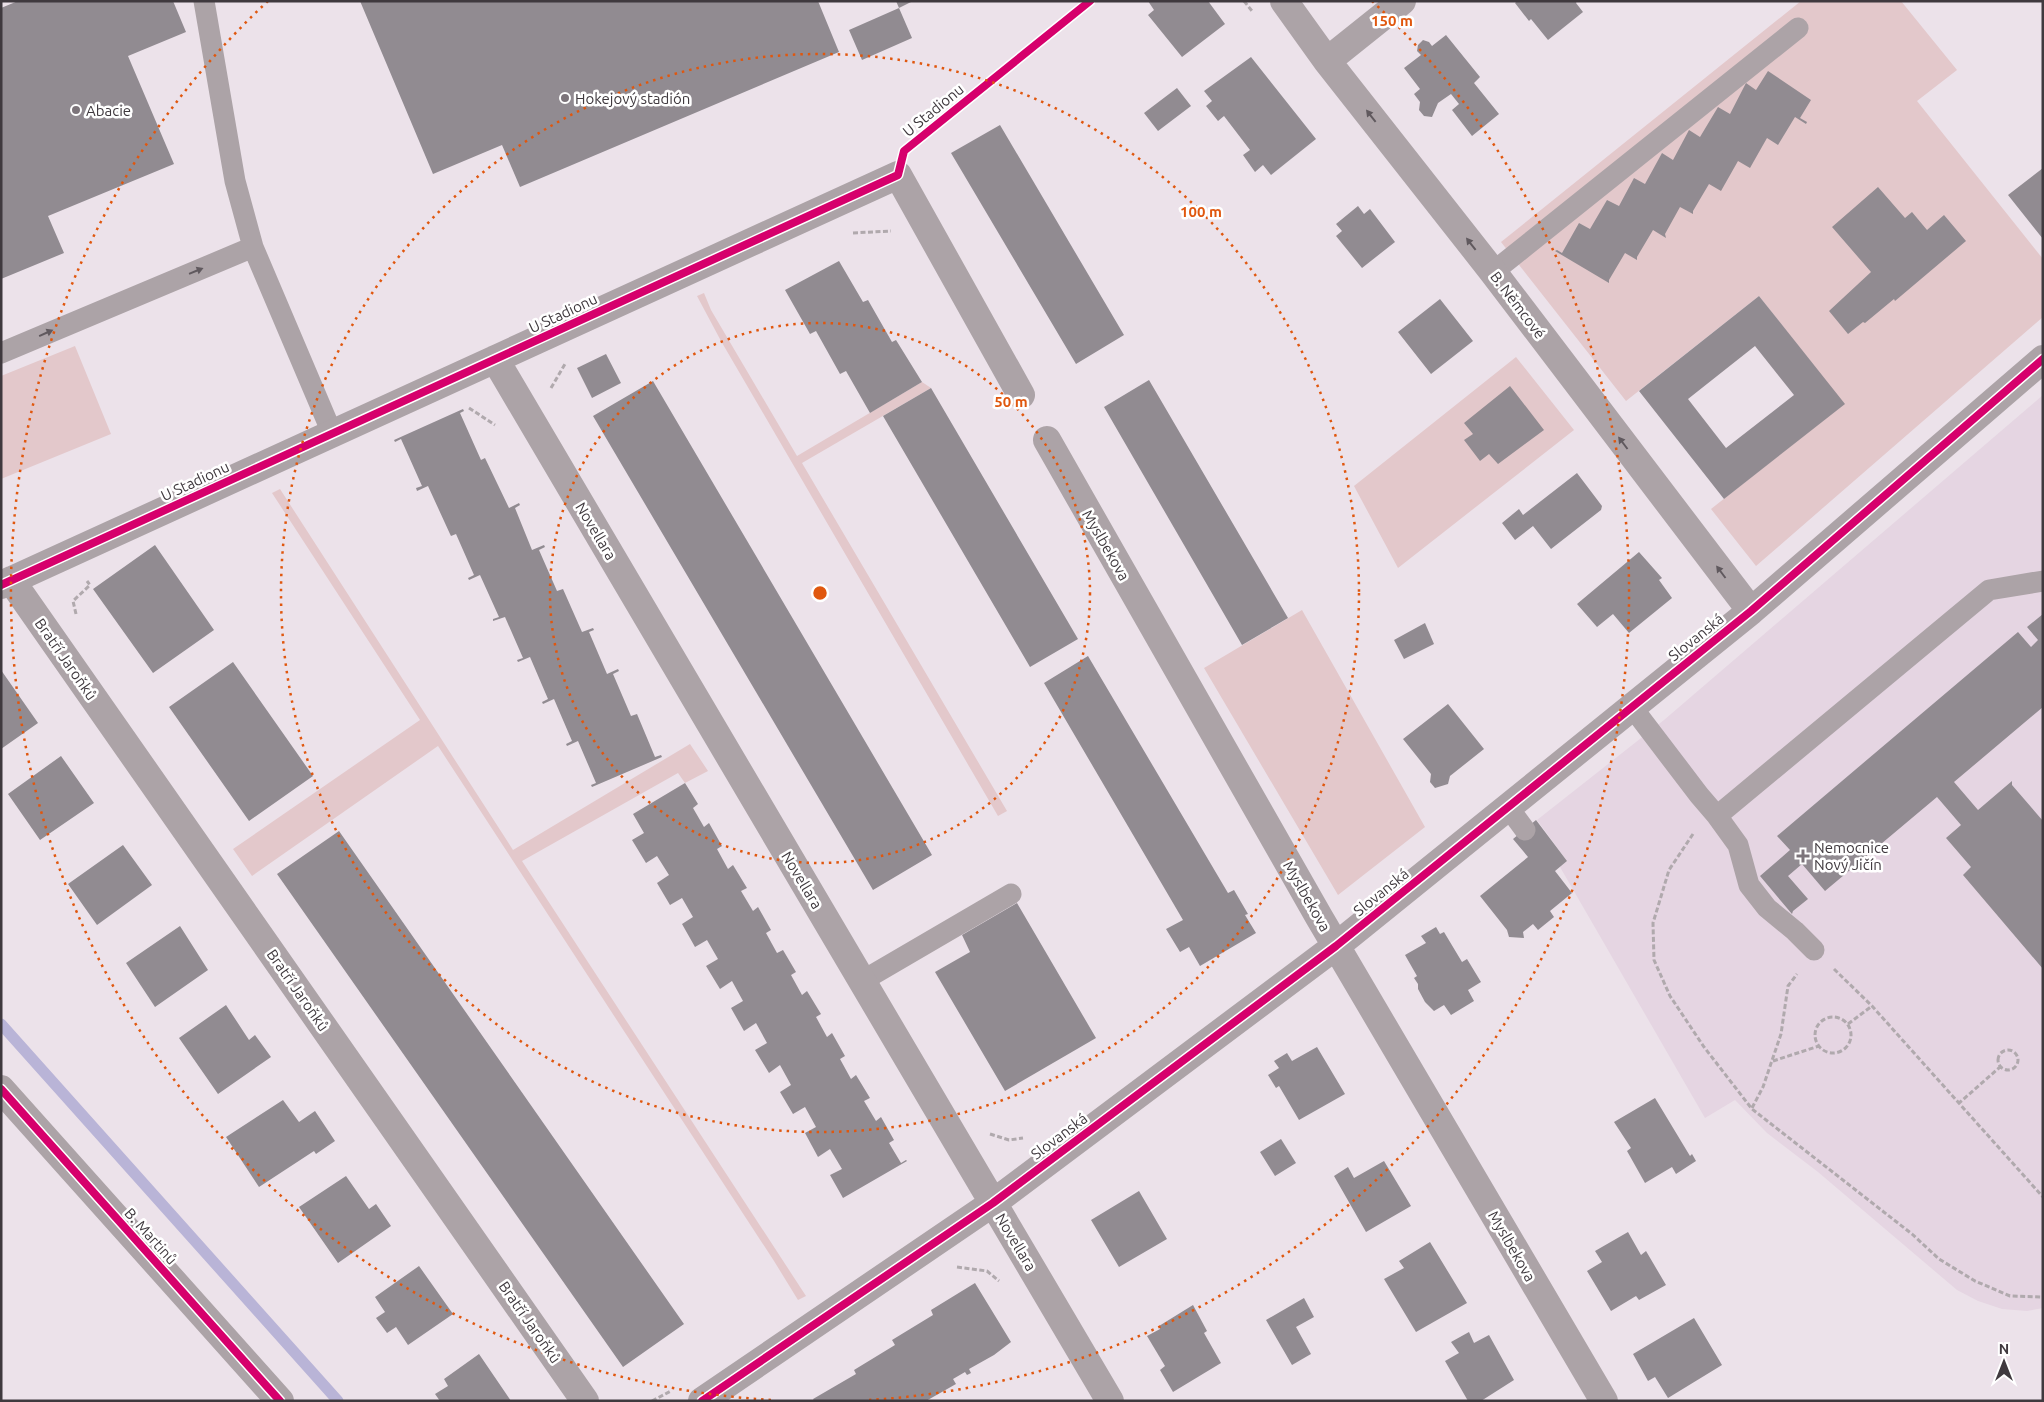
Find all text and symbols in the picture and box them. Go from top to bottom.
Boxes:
text: 150 m [1371,12,1413,29]
street label: U Stadionu [899,80,967,140]
place label: Hokejový stadión [575,90,690,107]
marker: Hokejový stadión [559,92,571,104]
place label: Abacie [86,102,131,119]
marker: Abacie [70,104,82,116]
one-way arrow [1365,110,1376,123]
text: 100 m [1180,203,1222,220]
one-way arrow [1465,238,1476,251]
one-way arrow [189,266,203,274]
street label: B. Němcové [1487,268,1549,342]
street label: U Stadionu [526,290,600,336]
one-way arrow [39,329,53,337]
text: 50 m [994,393,1028,410]
one-way arrow [1617,437,1628,450]
street label: U Stadionu [158,458,232,504]
street label: Novellara [572,499,620,563]
street label: Myslbekova [1079,507,1133,583]
one-way arrow [1716,565,1726,579]
centre of rings [811,584,829,602]
street label: Slovanská [1665,610,1727,664]
street label: Bratří Jaroňků [32,615,100,703]
place label: Nemocnice Nový Jičín [1814,839,1889,873]
street label: Novellara [778,848,826,912]
marker: Nemocnice Nový Jičín [1796,849,1810,863]
street label: Myslbekova [1280,858,1334,934]
street label: Slovanská [1350,865,1412,919]
street label: Bratří Jaroňků [264,946,332,1034]
street label: Slovanská [1028,1109,1090,1163]
street label: B. Martinů [121,1204,181,1268]
street label: Myslbekova [1485,1208,1539,1284]
street label: Novellara [992,1210,1040,1274]
street label: Bratří Jaroňků [496,1278,564,1366]
north arrow [1979,1337,2029,1387]
text: N [1999,1341,2009,1357]

